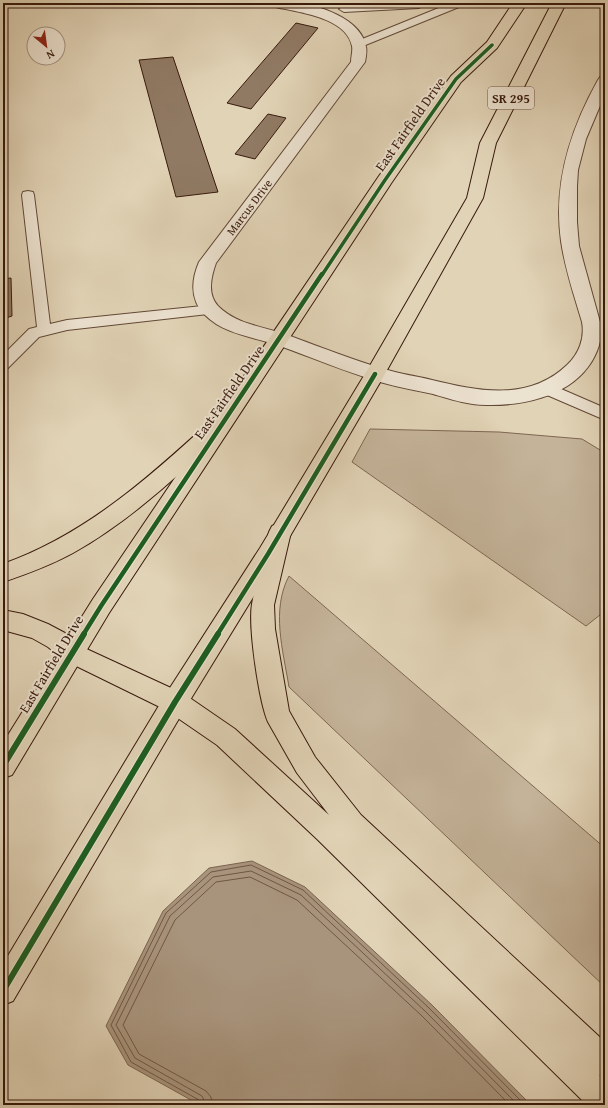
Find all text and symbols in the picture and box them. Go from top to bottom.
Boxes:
north arrow [26,26,66,66]
text: N [43,46,58,64]
street label: East Fairfield Drive [370,73,450,175]
road number: SR 295 [488,87,534,109]
street label: Marcus Drive [222,175,276,239]
street label: East Fairfield Drive [189,341,269,443]
street label: East Fairfield Drive [14,611,88,717]

